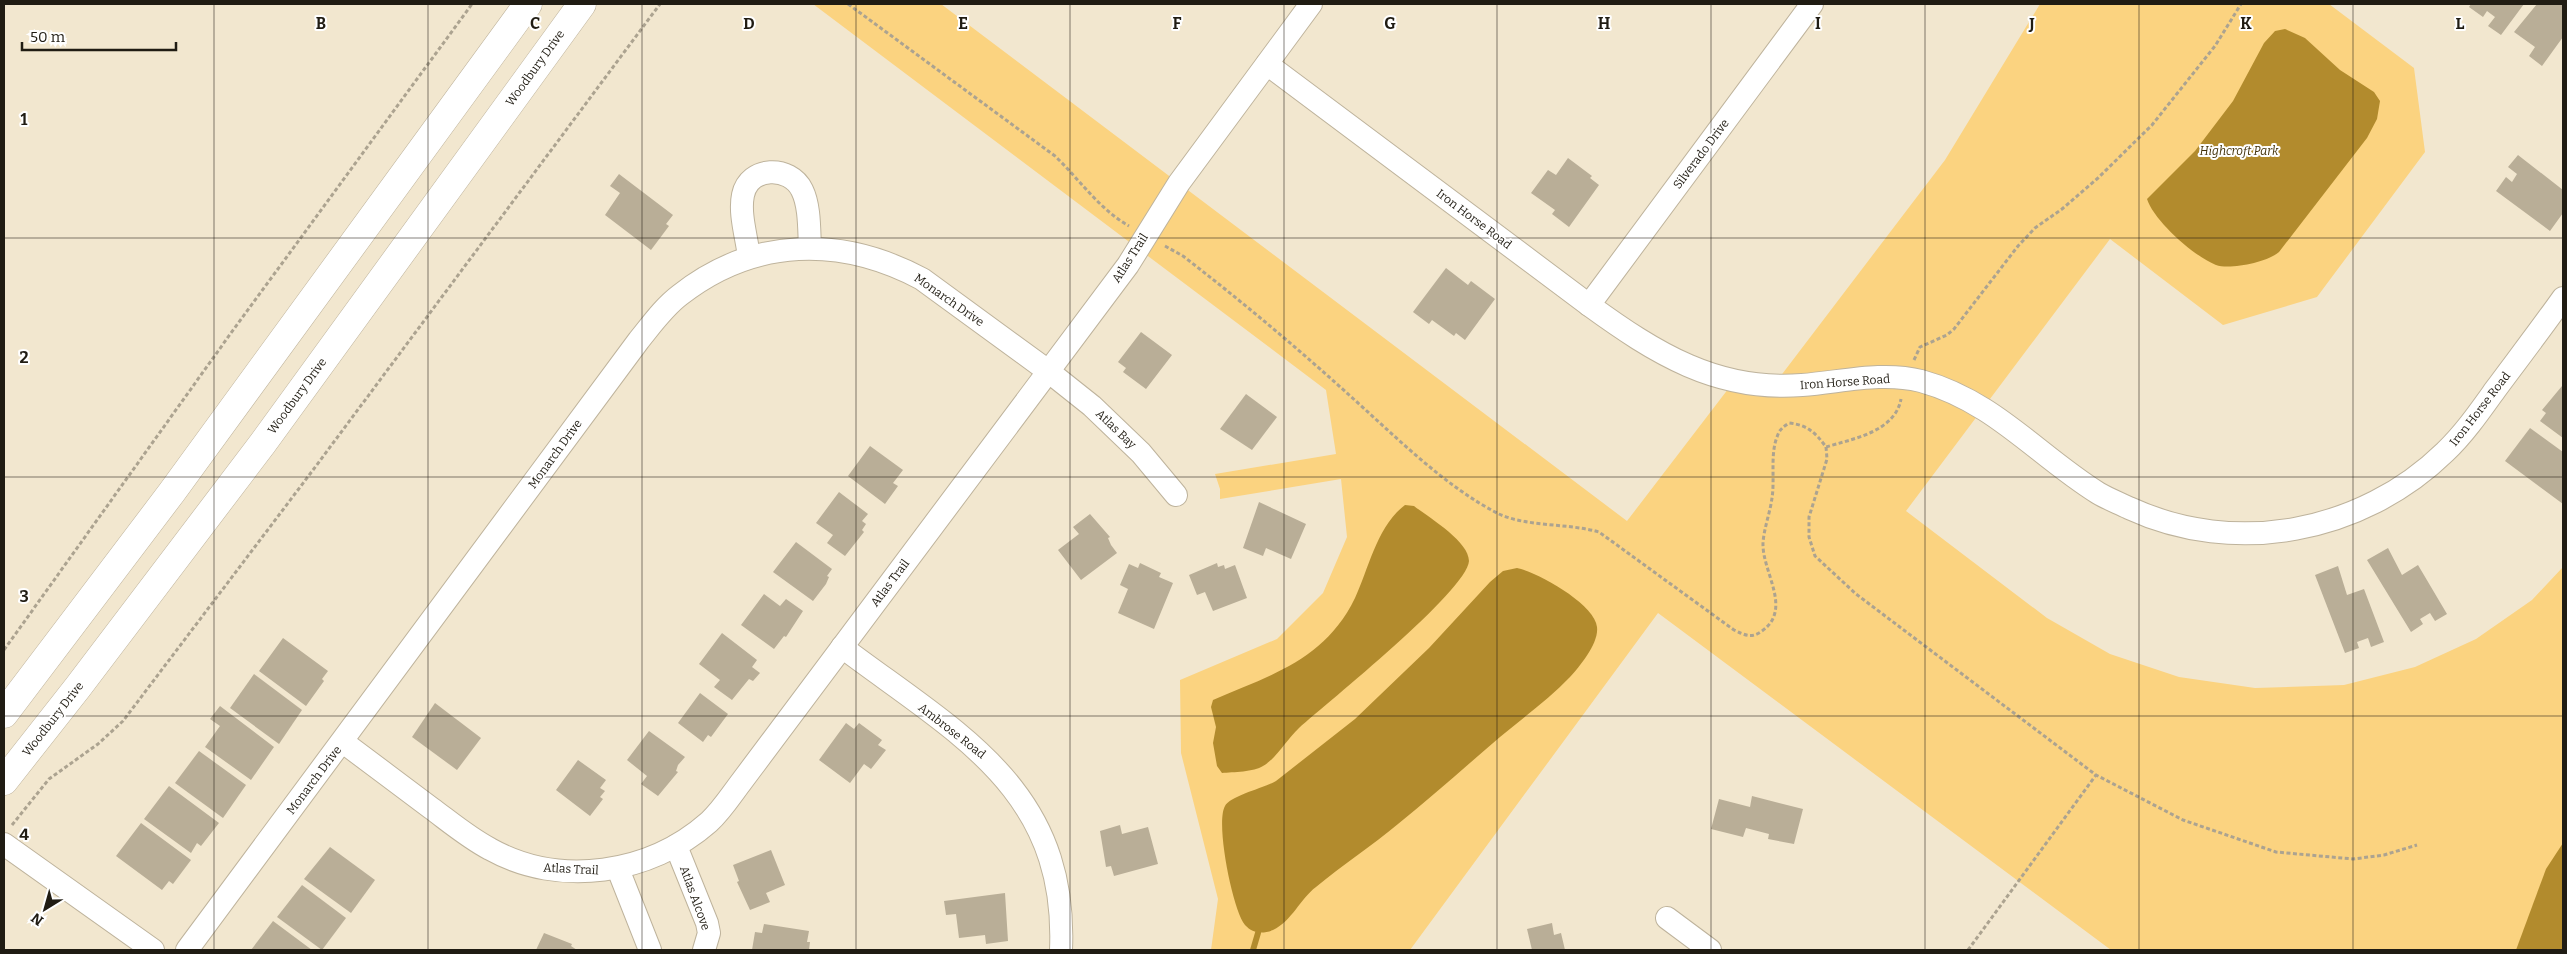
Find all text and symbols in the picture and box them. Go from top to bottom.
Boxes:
text: B [316,14,326,33]
text: C [530,14,540,33]
text: D [743,14,755,33]
text: E [958,14,968,33]
text: F [1173,14,1182,33]
text: G [1384,14,1396,33]
text: H [1598,14,1611,33]
text: I [1815,14,1821,33]
text: J [2028,14,2035,33]
text: K [2240,14,2252,33]
text: L [2456,14,2465,33]
scale bar [22,20,176,52]
street label: Woodbury Drive [503,27,567,109]
text: 50 m [30,28,66,46]
text: 1 [21,110,28,129]
street label: Silverado Drive [1670,116,1732,192]
park label: Highcroft Park [2199,144,2279,158]
street label: Iron Horse Road [1434,186,1514,252]
street label: Atlas Trail [1109,230,1151,285]
street label: Monarch Drive [911,271,987,329]
text: 2 [19,348,29,367]
street label: Woodbury Drive [265,355,329,437]
street label: Iron Horse Road [2447,369,2513,449]
street label: Iron Horse Road [1799,372,1891,392]
street label: Atlas Bay [1093,406,1139,452]
street label: Monarch Drive [525,417,585,491]
street label: Atlas Trail [868,556,913,609]
text: 3 [19,587,29,606]
street label: Woodbury Drive [20,679,86,759]
street label: Ambrose Road [916,700,988,762]
street label: Monarch Drive [284,743,344,817]
text: 4 [19,825,29,844]
street label: Atlas Trail [543,861,600,877]
street label: Atlas Alcove [677,864,713,932]
north arrow [20,884,70,934]
text: N [28,909,47,929]

